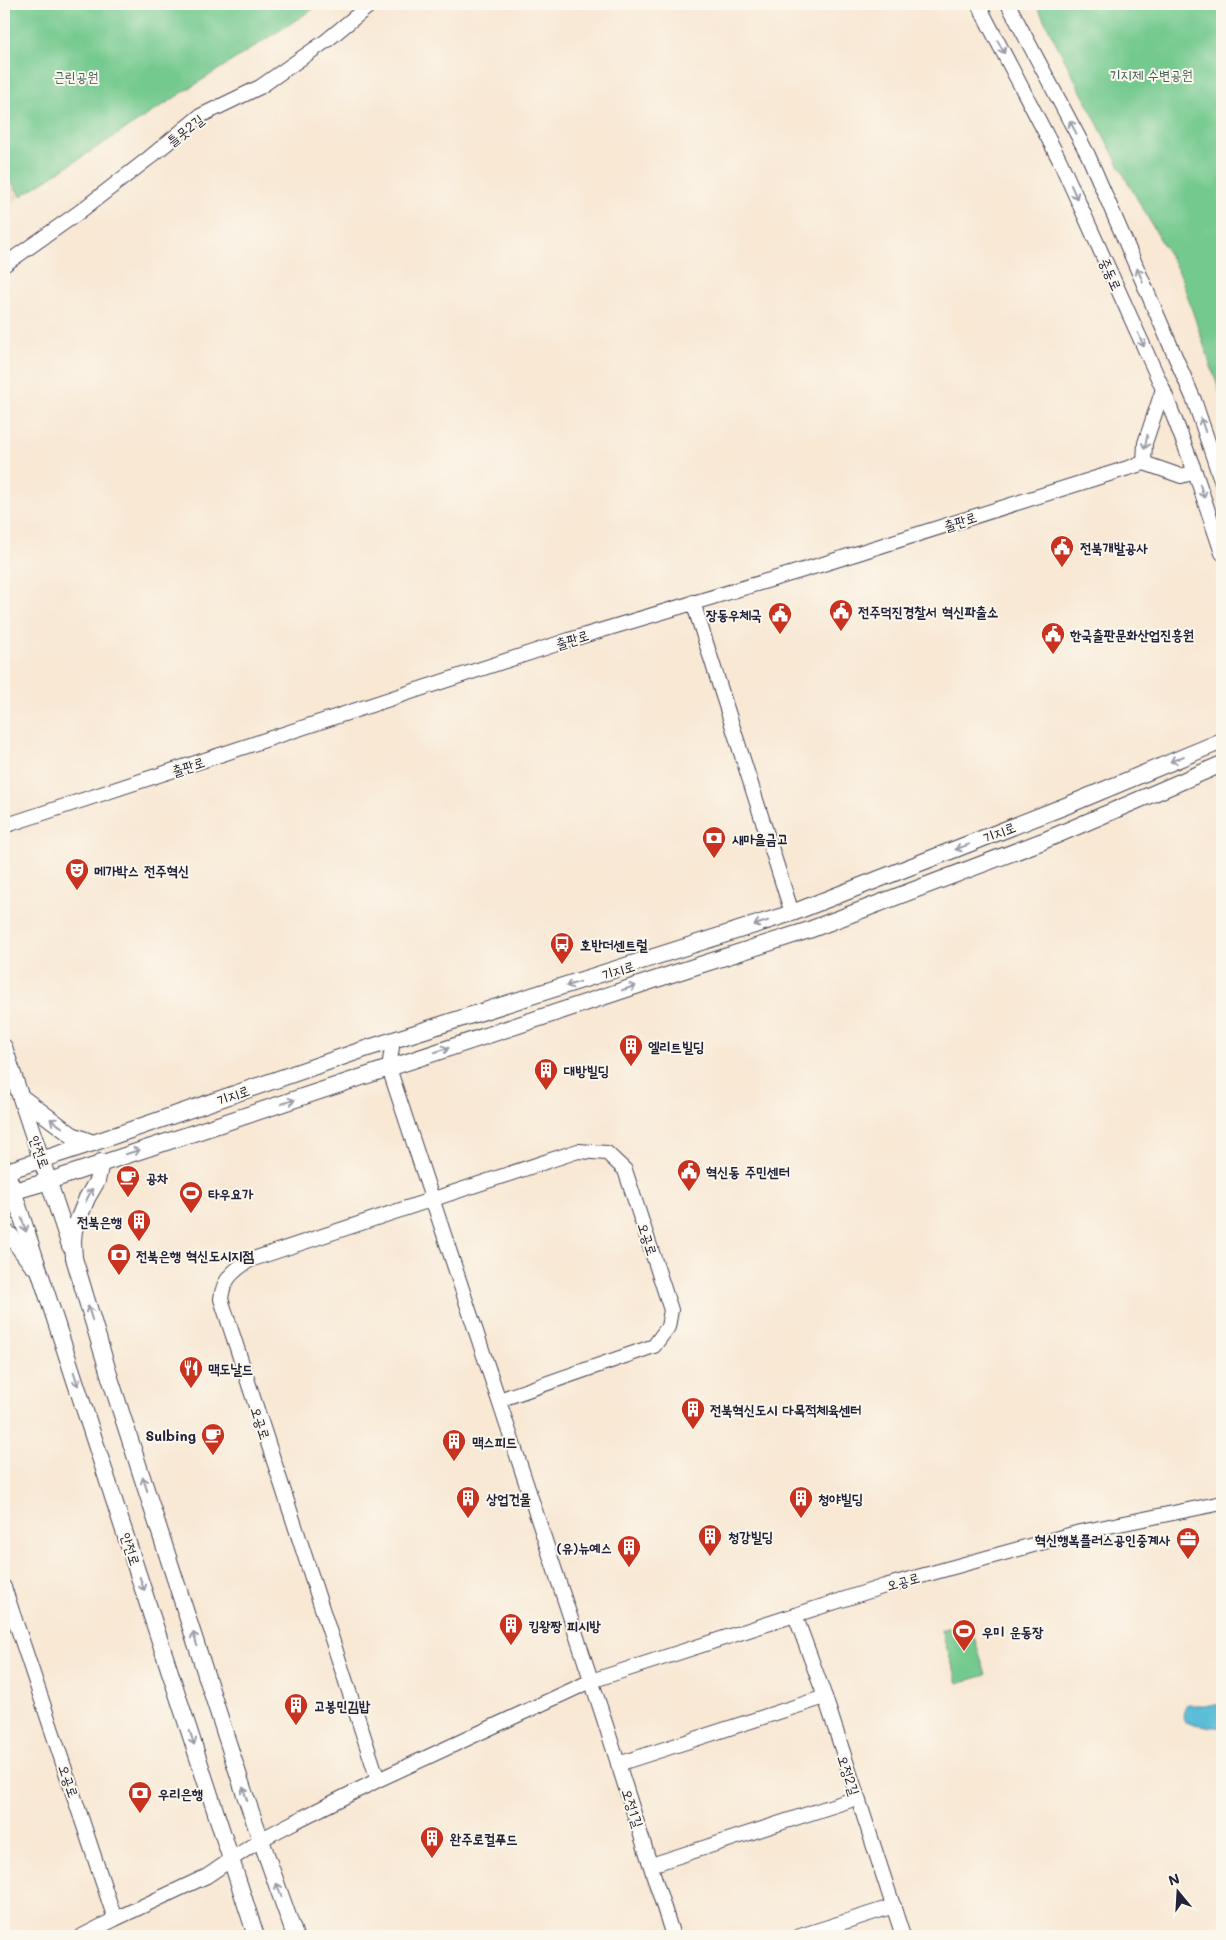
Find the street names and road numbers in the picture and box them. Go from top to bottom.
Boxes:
street label: 틀못2길 [163,109,208,150]
street label: 중동로 [1095,255,1127,293]
street label: 출판로 [941,507,979,535]
street label: 출판로 [553,625,591,653]
street label: 출판로 [169,752,207,780]
street label: 기지로 [980,817,1018,847]
street label: 기지로 [599,956,637,984]
street label: 기지로 [214,1081,252,1109]
street label: 안전로 [26,1133,54,1171]
street label: 오공로 [634,1220,662,1258]
street label: 오공로 [247,1404,275,1442]
street label: 안전로 [117,1530,145,1568]
street label: 오공로 [884,1567,922,1595]
street label: 오정2길 [834,1752,865,1798]
street label: 오공로 [55,1762,83,1800]
street label: 오정1길 [618,1786,648,1831]

